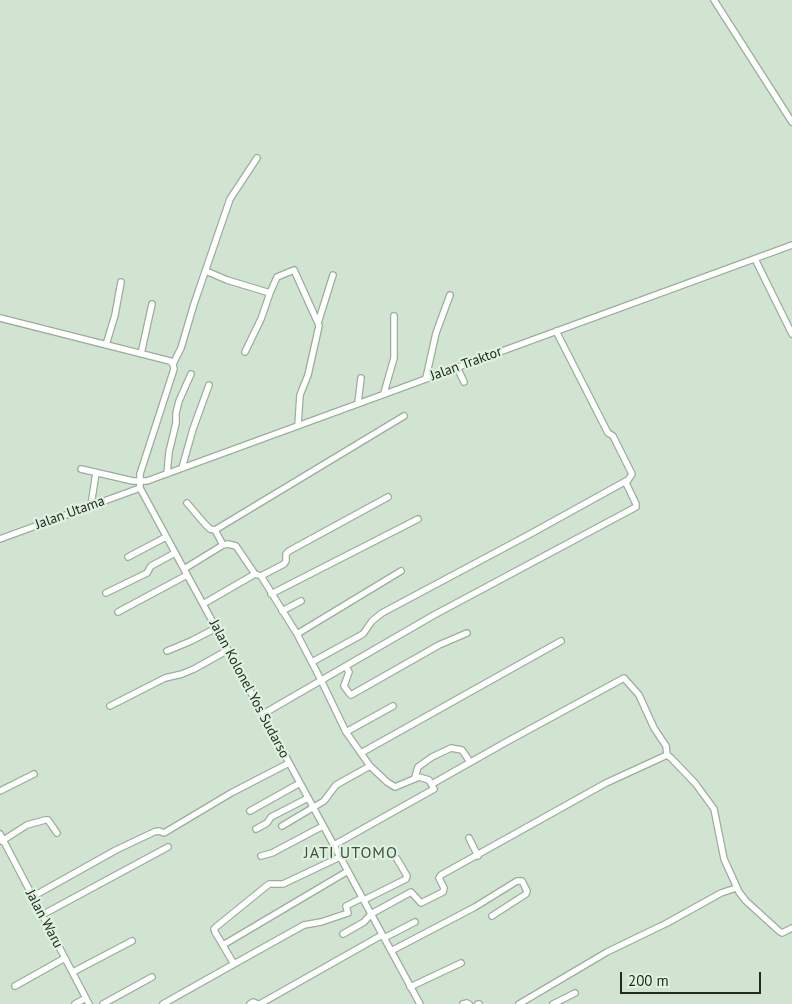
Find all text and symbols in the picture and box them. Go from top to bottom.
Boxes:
street label: Jalan Traktor [428,343,504,385]
street label: Jalan Utama [33,493,107,533]
street label: Jalan Kolonel Yos Sudarso [205,617,293,761]
district label: JATI UTOMO [303,843,399,863]
street label: Jalan Waru [22,887,66,951]
scale bar [622,962,763,994]
text: 200 m [628,971,669,990]

